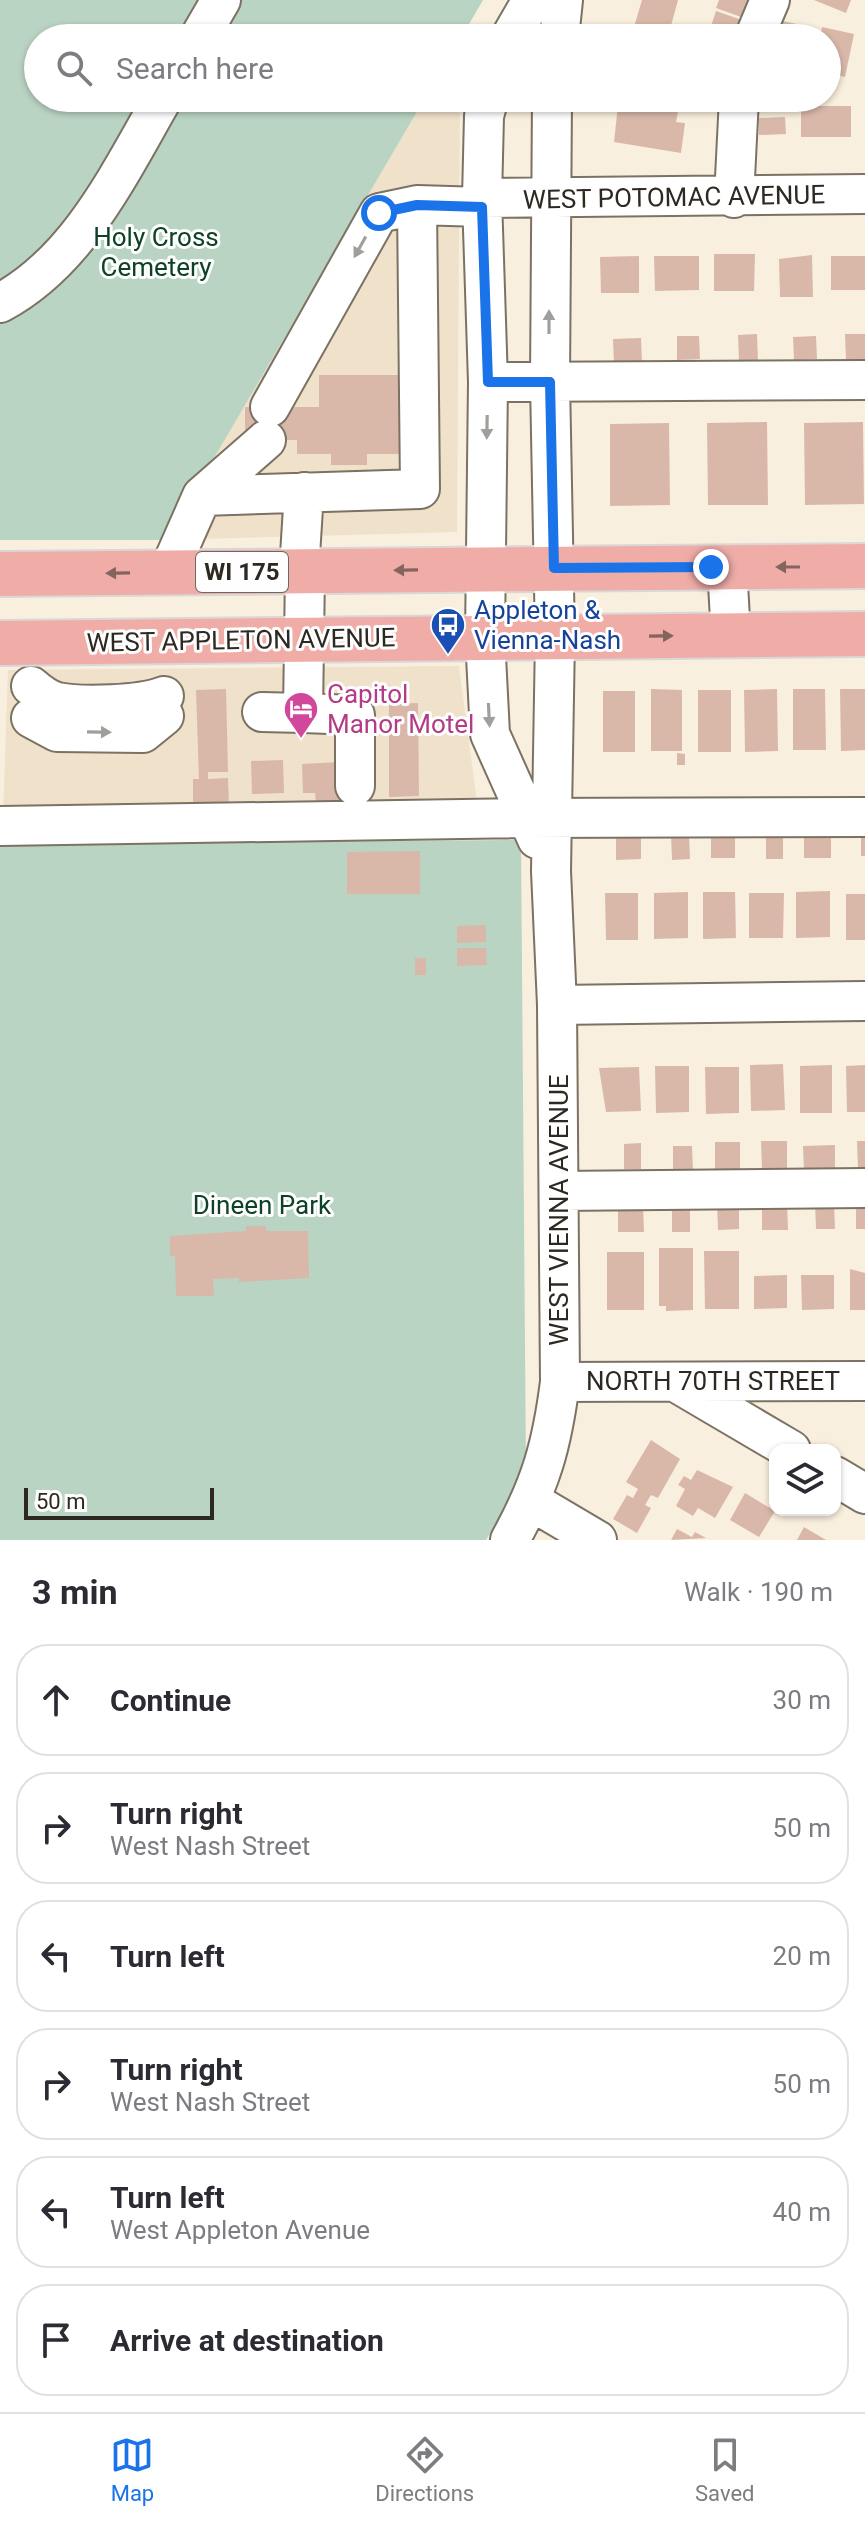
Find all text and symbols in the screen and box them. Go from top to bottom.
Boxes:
search box [24,24,841,112]
icon: search [52,46,96,90]
text: Search here [116,51,274,86]
street label: WEST POTOMAC AVENUE [523,179,825,215]
route start [361,195,397,231]
park label: Holy Cross Cemetery [93,222,219,282]
one-way arrow [353,236,367,259]
one-way arrow [543,309,555,334]
one-way arrow [481,415,493,440]
route end [693,549,729,585]
road number: WI 175 [196,552,288,592]
one-way arrow [775,561,800,573]
one-way arrow [393,564,418,576]
one-way arrow [105,567,130,579]
place label: Appleton & Vienna-Nash [474,595,621,655]
bus stop icon: Appleton & Vienna-Nash [429,606,467,656]
street label: WEST APPLETON AVENUE [86,622,396,658]
one-way arrow [649,630,674,642]
place label: Capitol Manor Motel [327,679,474,739]
hotel icon: Capitol Manor Motel [282,690,320,740]
one-way arrow [483,702,496,727]
one-way arrow [87,726,112,739]
street label: WEST VIENNA AVENUE [544,1074,574,1346]
park label: Dineen Park [193,1190,332,1220]
street label: NORTH 70TH STREET [586,1366,840,1396]
map controls [769,1444,841,1516]
button: layers [769,1444,841,1516]
scale bar [24,1484,214,1520]
text: 50 m [36,1489,85,1514]
text: 3 min [32,1572,117,1612]
text: Walk · 190 m [684,1577,833,1607]
icon: ahead [34,1678,78,1722]
text: Continue [110,1683,231,1718]
text: 30 m [773,1685,831,1715]
text: Turn right [110,1796,243,1831]
icon: right [34,1806,78,1850]
text: 50 m [773,1813,831,1843]
text: West Nash Street [110,1831,310,1861]
icon: left [34,1934,78,1978]
text: Turn left [110,1939,225,1974]
text: 20 m [773,1941,831,1971]
text: Turn right [110,2052,243,2087]
icon: right [34,2062,78,2106]
text: 50 m [773,2069,831,2099]
text: West Nash Street [110,2087,310,2117]
text: Turn left [110,2180,225,2215]
icon: left [34,2190,78,2234]
text: 40 m [773,2197,831,2227]
text: West Appleton Avenue [110,2215,370,2245]
icon: arrive [34,2318,78,2362]
text: Arrive at destination [110,2323,384,2358]
tab: Map [110,2433,154,2506]
tab: Directions [375,2433,474,2506]
tab: Saved [695,2433,755,2506]

